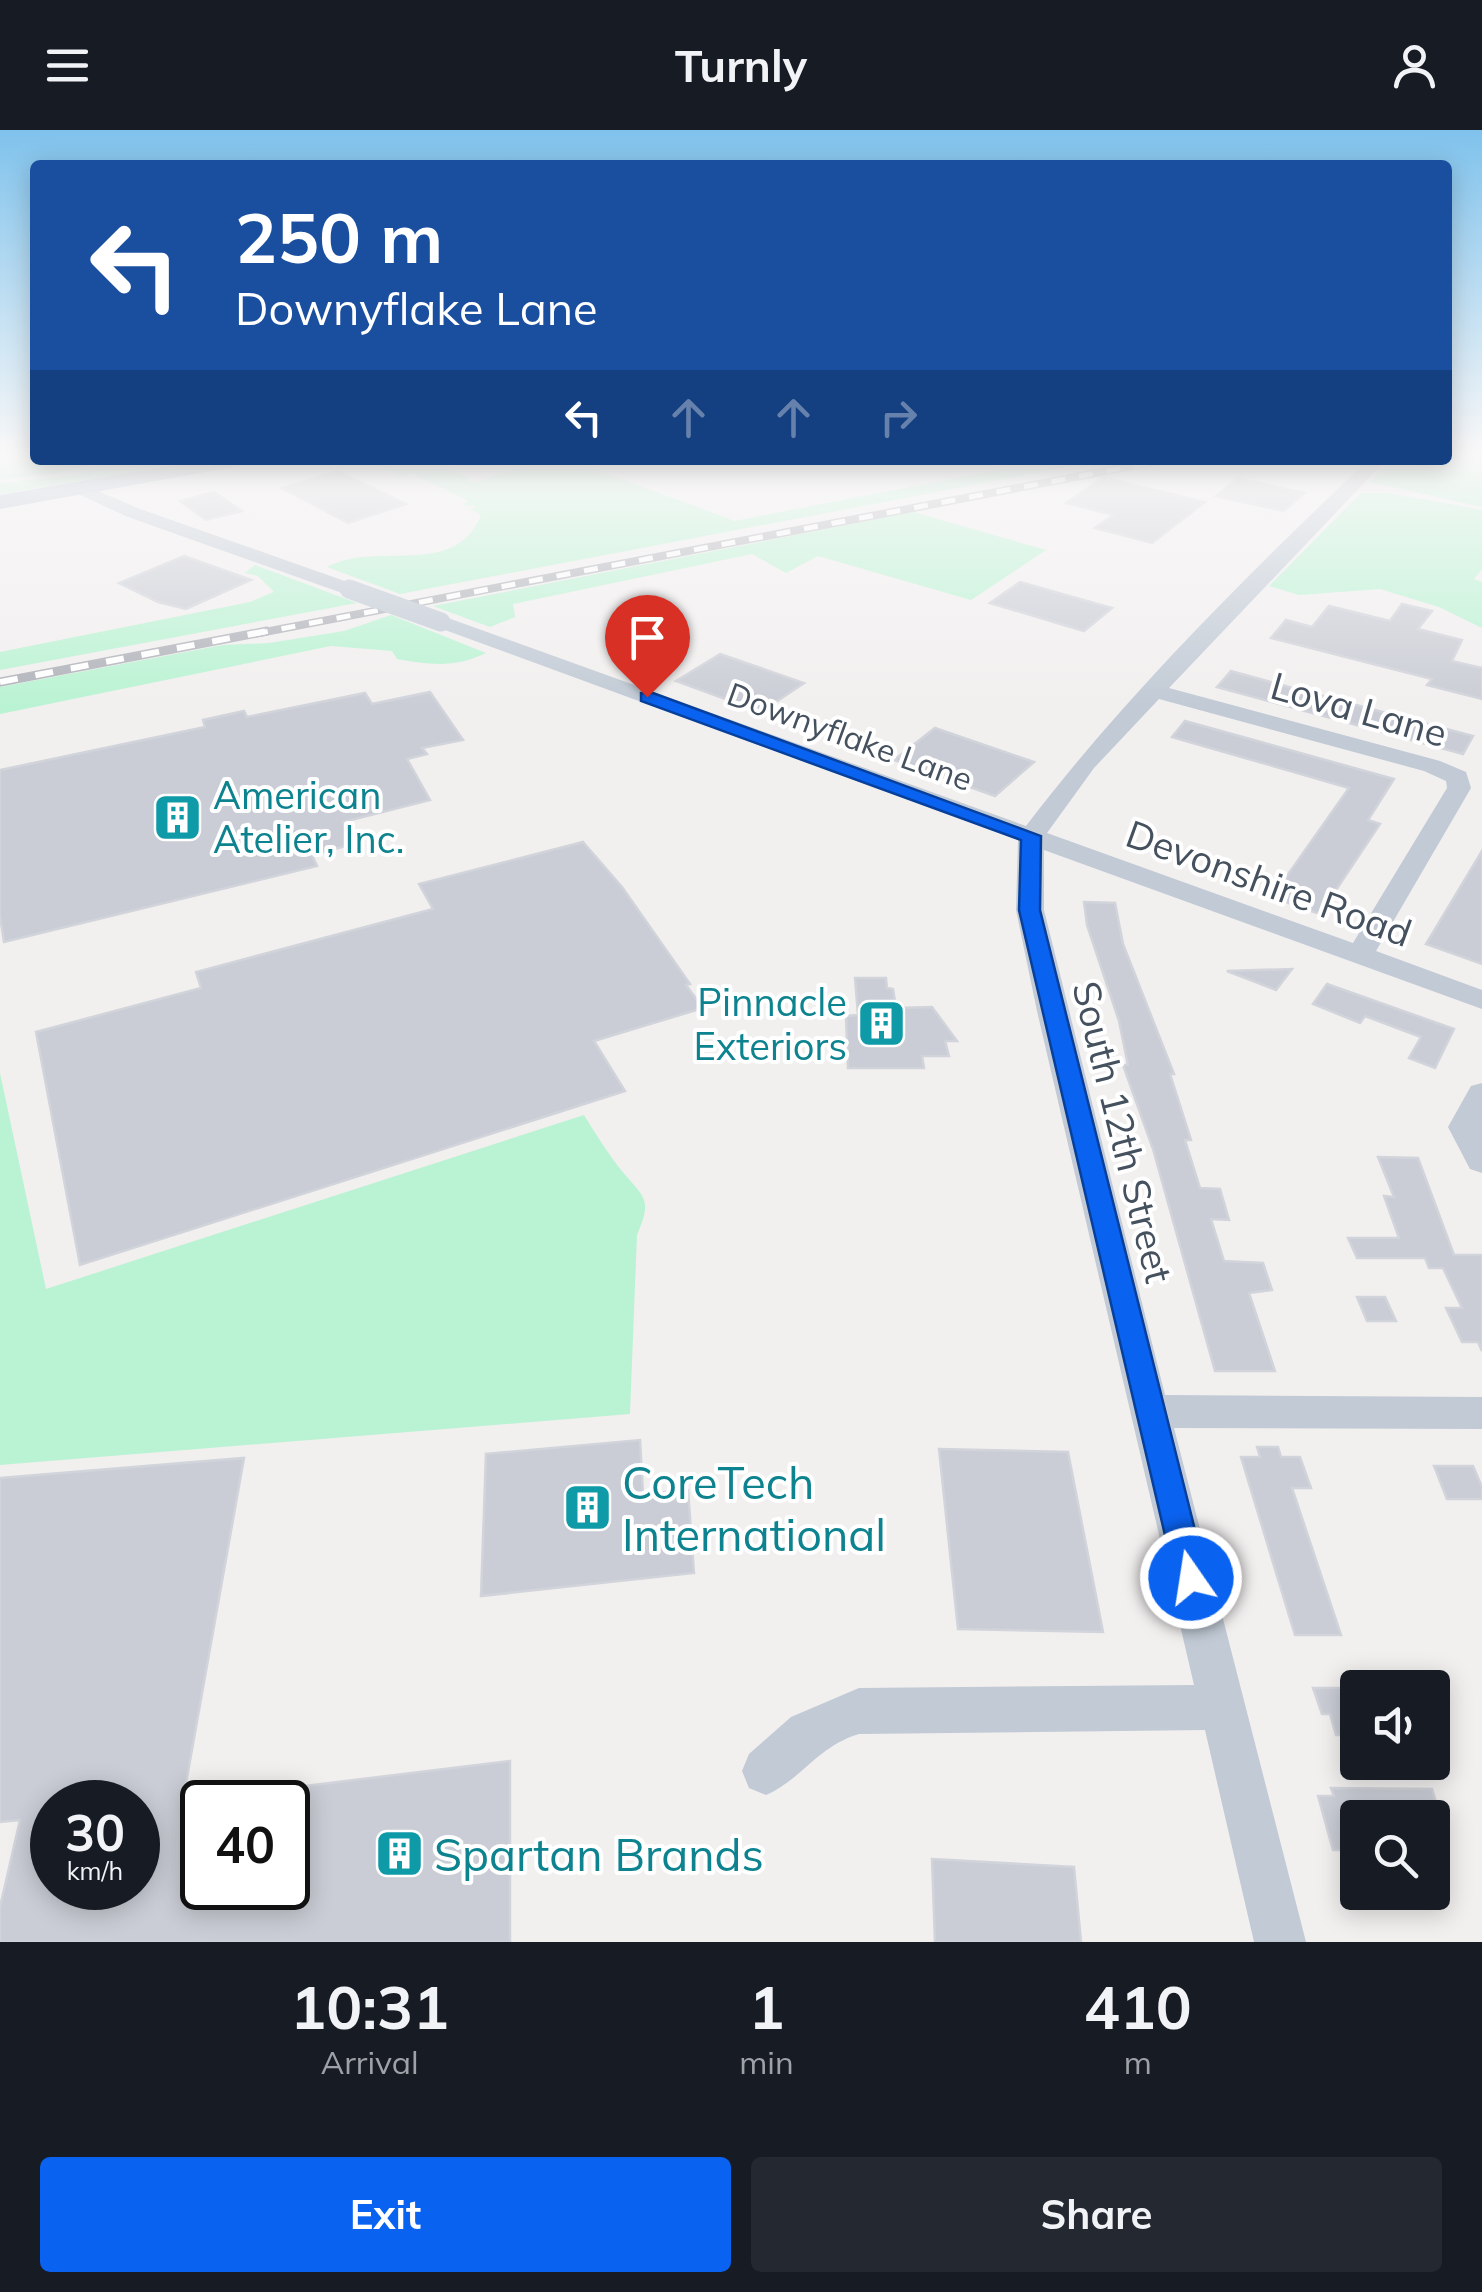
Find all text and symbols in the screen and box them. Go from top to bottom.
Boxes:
text: Turnly [675,37,807,93]
icon: menu [40,38,95,93]
icon: person [1387,38,1442,93]
text: 250 m [235,193,443,281]
icon: left [70,200,200,330]
text: Downyflake Lane [235,280,598,336]
icon: left [556,390,611,445]
icon: ahead [661,390,716,445]
icon: ahead [766,390,821,445]
icon: right [871,390,926,445]
pin [605,595,690,698]
icon: arrive [620,610,675,665]
street label: Lova Lane [1265,661,1453,757]
street label: Downyflake Lane [722,673,978,799]
place label: American Atelier, Inc. [213,771,405,863]
building icon: American Atelier, Inc. [152,791,204,843]
street label: Devonshire Road [1120,809,1418,957]
street label: South 12th Street [1062,976,1184,1288]
place label: Pinnacle Exteriors [694,978,847,1070]
building icon: Pinnacle Exteriors [856,998,908,1050]
place label: CoreTech International [622,1454,886,1562]
building icon: CoreTech International [561,1482,613,1534]
position arrow [1139,1526,1243,1630]
map controls [1340,1670,1450,1910]
button: sound [1340,1670,1450,1780]
speed limit sign: 40 [180,1780,310,1910]
button: search [1340,1800,1450,1910]
text: 30 [65,1801,125,1864]
place label: Spartan Brands [434,1826,764,1882]
building icon: Spartan Brands [373,1828,425,1880]
text: km/h [67,1855,123,1886]
text: 10:31 [290,1969,449,2044]
text: 1 [748,1969,784,2044]
text: 410 [1084,1969,1192,2044]
text: Arrival [321,2042,419,2082]
text: min [739,2042,794,2082]
text: m [1124,2042,1152,2082]
button: Exit [40,2157,731,2272]
button: Share [751,2157,1442,2272]

